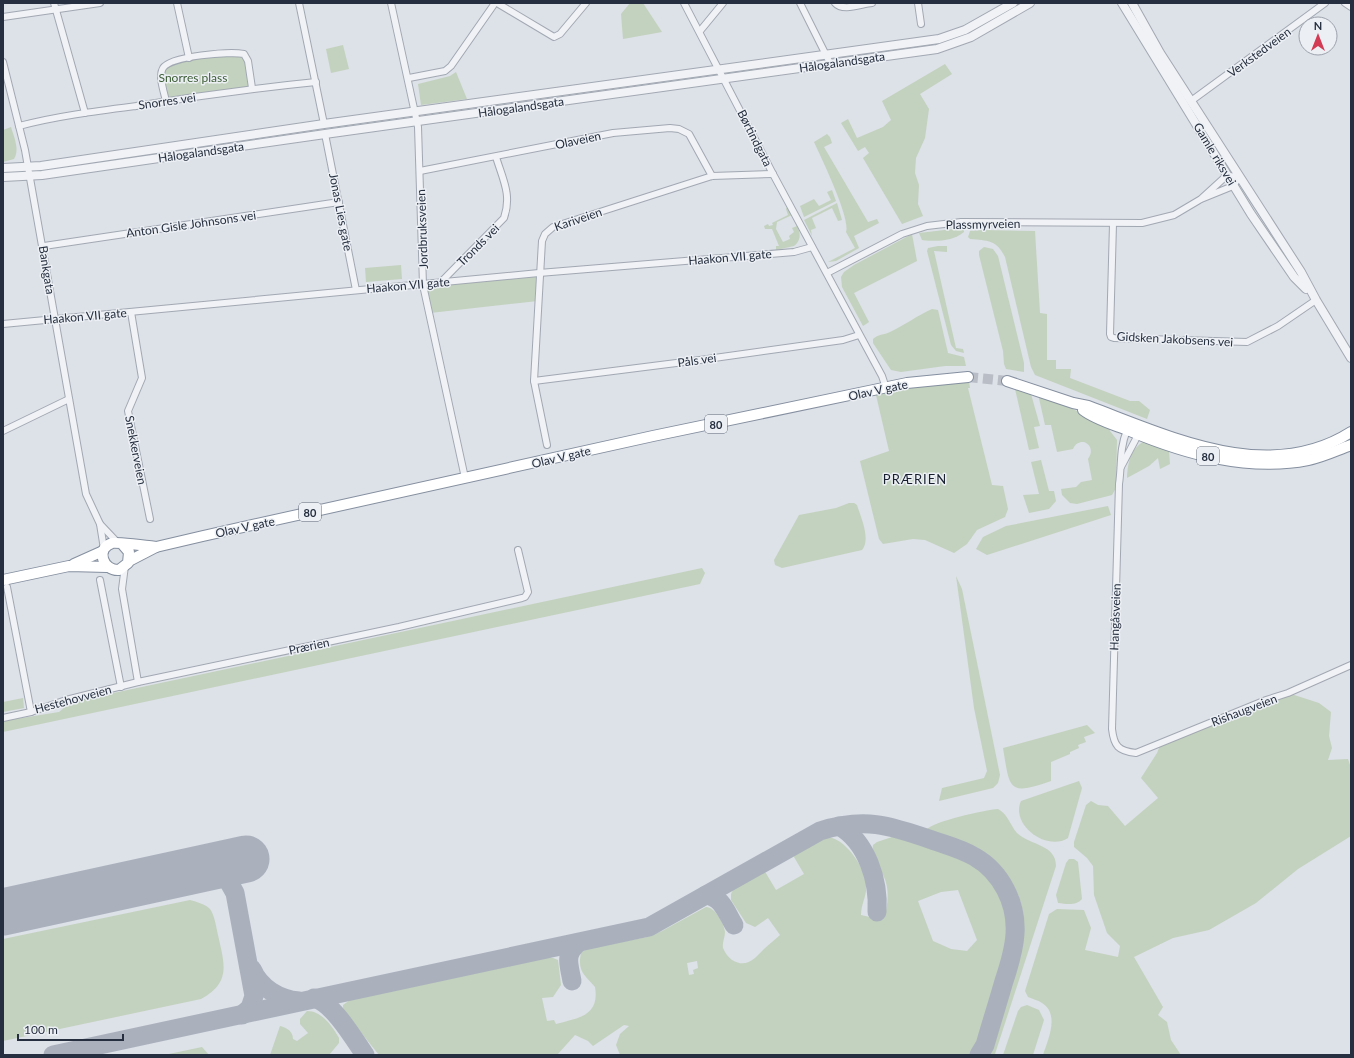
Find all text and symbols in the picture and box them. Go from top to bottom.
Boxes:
north arrow [1298,16,1338,56]
text: N [1314,19,1322,32]
street label: Verkstedveien [1224,24,1294,80]
street label: Hålogalandsgata [798,49,886,75]
park label: Snorres plass [159,70,227,85]
street label: Snorres vei [137,90,197,112]
street label: Hålogalandsgata [477,94,565,120]
street label: Børtindgata [734,107,776,169]
street label: Gamle riksvei [1190,120,1240,188]
street label: Olaveien [554,128,602,152]
street label: Hålogalandsgata [157,139,245,165]
street label: Jonas Lies gate [326,172,356,252]
street label: Jordbruksveien [413,189,431,269]
street label: Kariveien [552,204,604,234]
street label: Anton Gisle Johnsons vei [125,207,257,241]
street label: Plassmyrveien [945,216,1021,232]
street label: Tronds vei [454,221,502,269]
street label: Bankgata [36,245,58,295]
street label: Haakon VII gate [688,246,772,268]
street label: Haakon VII gate [366,274,450,296]
street label: Haakon VII gate [43,305,127,327]
street label: Gidsken Jakobsens vei [1116,328,1234,350]
street label: Påls vei [677,350,717,370]
street label: Olav V gate [847,376,909,404]
street label: Snekkerveien [122,414,150,486]
road number: 80 [705,415,727,433]
street label: Olav V gate [530,443,592,471]
road number: 80 [1197,447,1219,465]
district label: PRÆRIEN [883,471,947,487]
road number: 80 [299,503,321,521]
street label: Olav V gate [214,513,276,541]
street label: Hangåsveien [1106,583,1124,651]
street label: Prærien [287,634,331,658]
street label: Hestehovveien [33,682,113,716]
street label: Rishaugveien [1209,691,1279,729]
scale bar [18,1016,123,1042]
text: 100 m [24,1022,58,1037]

